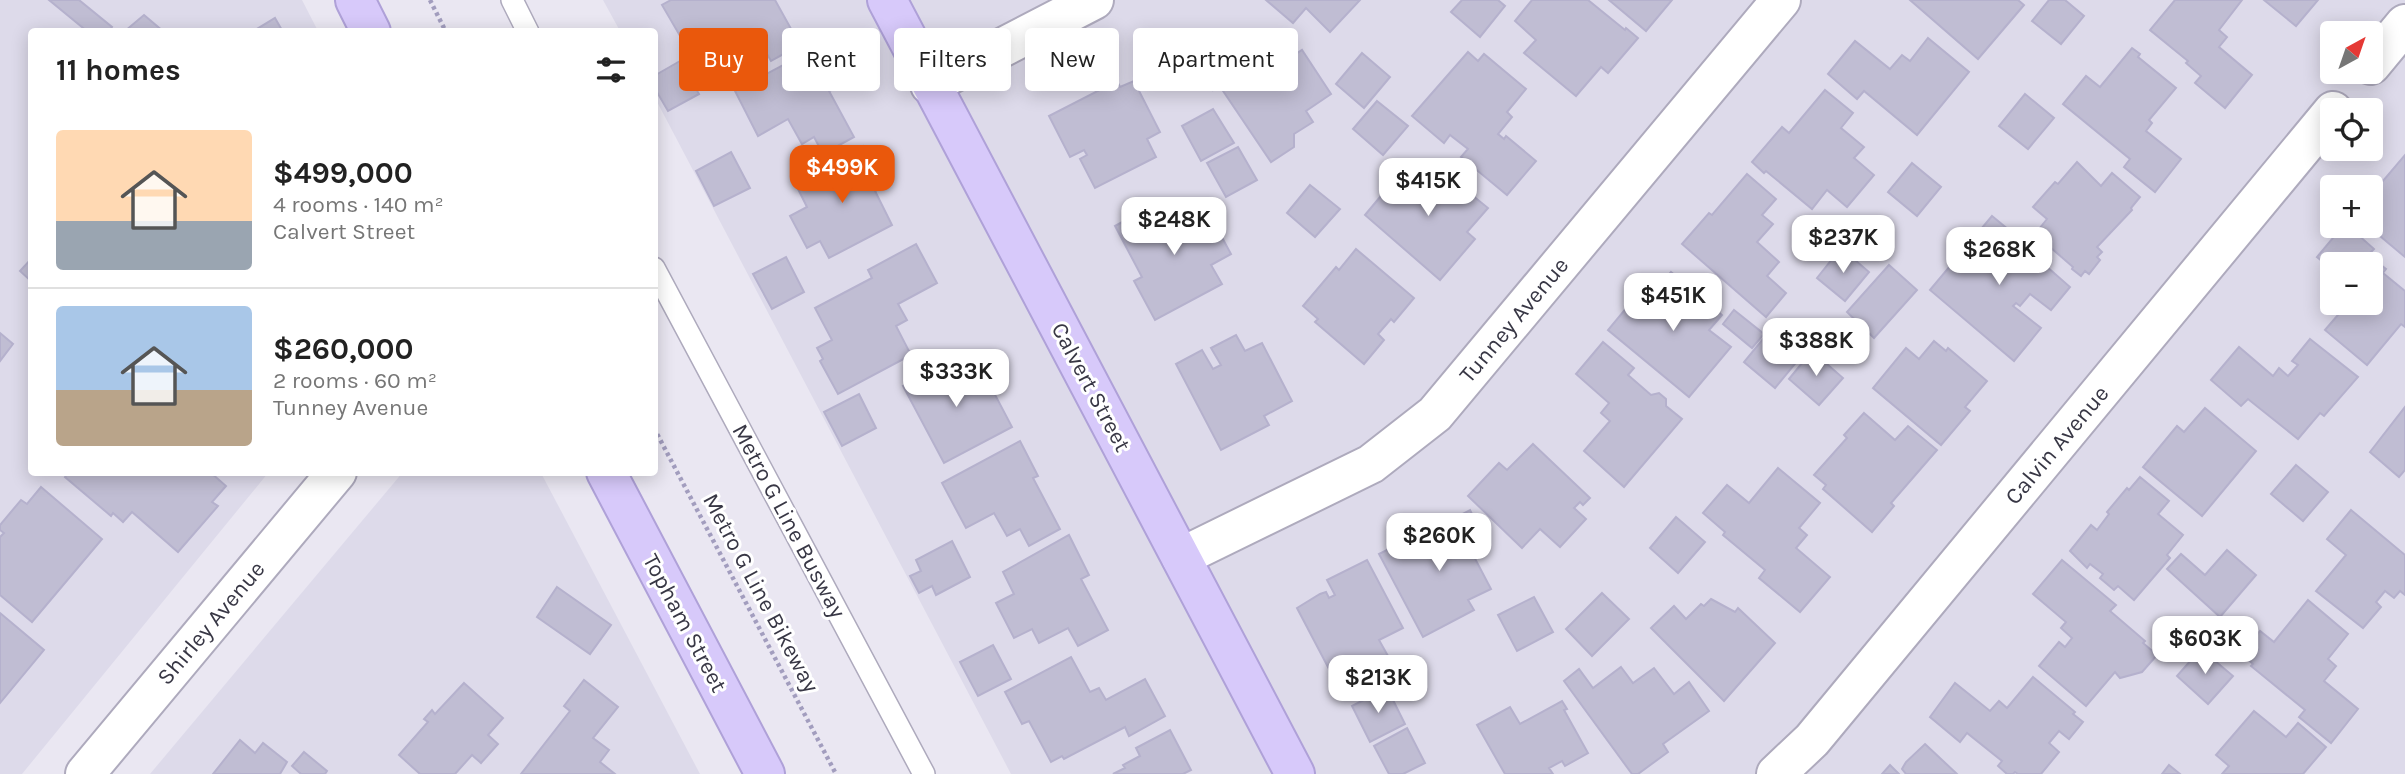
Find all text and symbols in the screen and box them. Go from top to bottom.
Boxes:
north arrow [2320,21,2384,84]
map controls [2320,21,2383,315]
chip: Buy [679,28,768,91]
chip: Rent [782,28,880,91]
chip: Filters [894,28,1011,91]
chip: New [1025,28,1119,91]
chip: Apartment [1133,28,1298,91]
icon: filters [592,51,630,89]
text: 11 homes [56,52,181,88]
button: locate [2320,98,2383,161]
pin: $499K [793,146,891,205]
text: $499K [806,154,878,181]
text: $499,000 [273,155,413,191]
icon: home [112,158,196,242]
pin: $415K [1379,158,1477,218]
text: $415K [1395,167,1461,194]
button: + [2320,175,2383,238]
text: 4 rooms · 140 m² [273,191,444,218]
pin: $248K [1125,198,1223,257]
text: $248K [1137,206,1211,233]
pin: $237K [1794,216,1892,275]
text: Calvert Street [273,218,415,245]
text: $237K [1808,224,1878,251]
pin: $268K [1950,228,2048,287]
text: $268K [1962,236,2036,263]
street label: Tunney Avenue [1454,252,1574,388]
button: − [2320,252,2383,315]
pin: $451K [1624,274,1722,333]
text: $451K [1640,282,1706,309]
street label: Calvert Street [1046,318,1136,456]
pin: $388K [1767,318,1865,378]
text: $388K [1779,327,1853,354]
text: $260,000 [273,331,414,367]
icon: home [112,334,196,418]
pin: $333K [907,350,1005,409]
text: $333K [919,358,993,385]
text: 2 rooms · 60 m² [273,367,437,394]
street label: Calvin Avenue [2000,380,2114,510]
text: Tunney Avenue [273,394,428,421]
street label: Metro G Line Busway [726,419,852,623]
street label: Metro G Line Bikeway [697,489,825,697]
pin: $260K [1390,514,1488,573]
text: $260K [1402,522,1476,549]
street label: Topham Street [637,549,733,697]
street label: Shirley Avenue [151,556,271,690]
pin: $603K [2156,616,2254,676]
text: $603K [2168,625,2242,652]
pin: $213K [1329,656,1427,715]
text: $213K [1344,664,1412,691]

